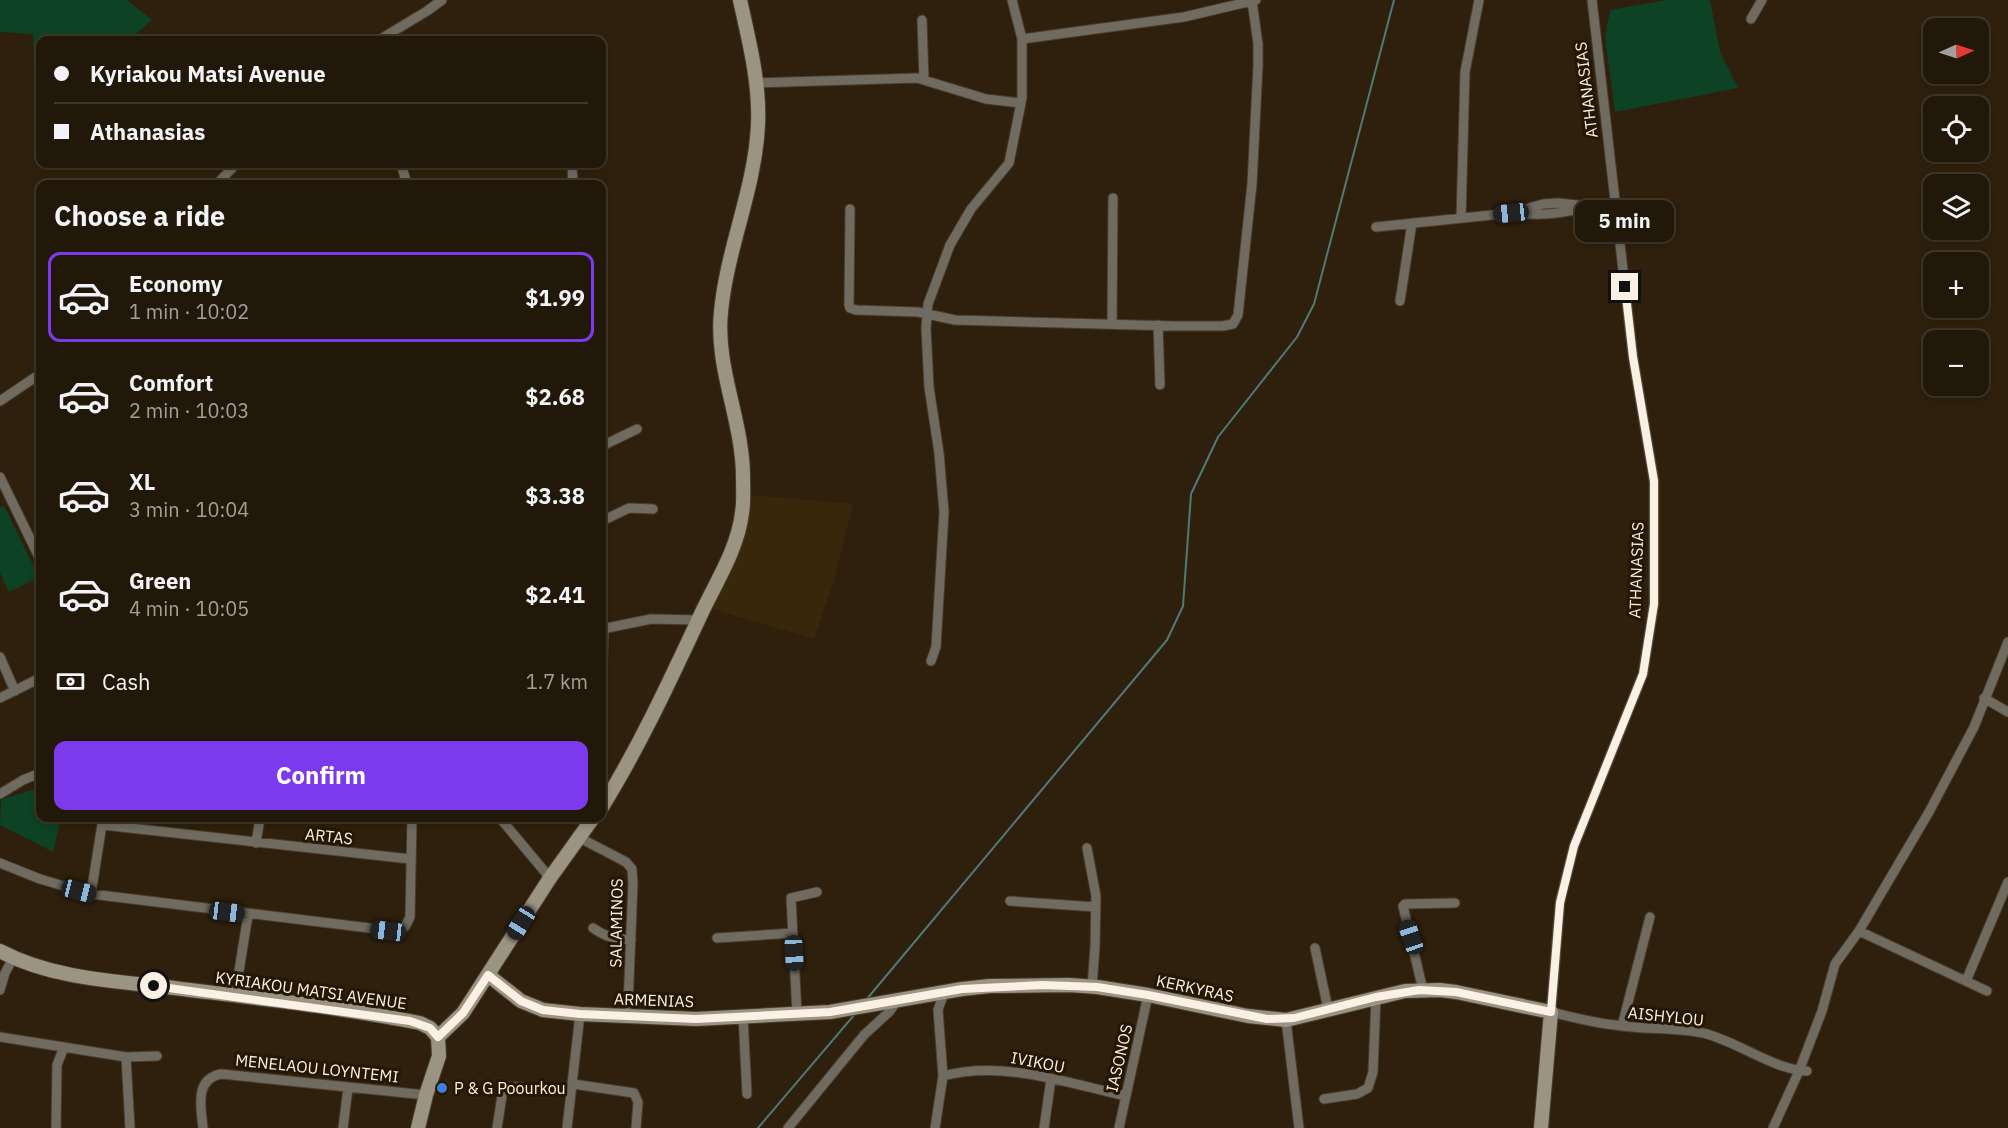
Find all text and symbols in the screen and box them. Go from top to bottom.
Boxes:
north arrow [1923,18,1989,84]
map controls [1923,18,1989,396]
street label: ATHANASIAS [1570,41,1602,139]
text: Kyriakou Matsi Avenue [90,59,326,88]
button: locate [1923,96,1989,162]
text: Athanasias [90,117,205,146]
button: layers [1923,174,1989,240]
text: Choose a ride [54,198,225,233]
callout: 5 min [1576,200,1674,242]
car [1492,202,1530,224]
text: 5 min [1598,207,1651,234]
button: + [1923,252,1989,318]
text: Economy [129,269,223,298]
icon: car [57,270,111,324]
route end [1611,273,1638,300]
text: $1.99 [525,283,585,312]
text: 1 min · 10:02 [129,298,249,325]
button: − [1923,330,1989,396]
text: Comfort [129,368,213,397]
icon: car [57,369,111,423]
text: $2.68 [525,382,585,411]
text: 2 min · 10:03 [129,397,249,424]
text: XL [129,467,155,496]
icon: car [57,468,111,522]
text: $3.38 [525,481,585,510]
text: 3 min · 10:04 [129,496,249,523]
street label: ATHANASIAS [1624,521,1648,619]
text: Green [129,566,191,595]
icon: car [57,567,111,621]
text: $2.41 [525,580,585,609]
text: 4 min · 10:05 [129,595,249,622]
icon: cash [54,665,87,698]
text: Cash [102,667,151,696]
text: 1.7 km [526,668,588,695]
button: Confirm [54,741,588,810]
street label: ARTAS [304,824,354,848]
car [59,878,99,904]
street label: SALAMINOS [605,878,627,968]
car [208,901,246,923]
car [504,903,538,943]
car [1397,917,1425,957]
car [369,920,407,942]
car [784,935,804,971]
street label: KYRIAKOU MATSI AVENUE [214,967,408,1013]
street label: KERKYRAS [1154,970,1236,1006]
route start [140,972,167,999]
street label: ARMENIAS [614,989,694,1011]
street label: AISHYLOU [1627,1002,1705,1030]
street label: IASONOS [1101,1022,1137,1094]
street label: IVIKOU [1009,1047,1067,1077]
street label: MENELAOU LOYNTEMI [234,1049,400,1087]
place label: P & G Poourkou [454,1078,566,1098]
marker: P & G Poourkou [435,1081,449,1095]

